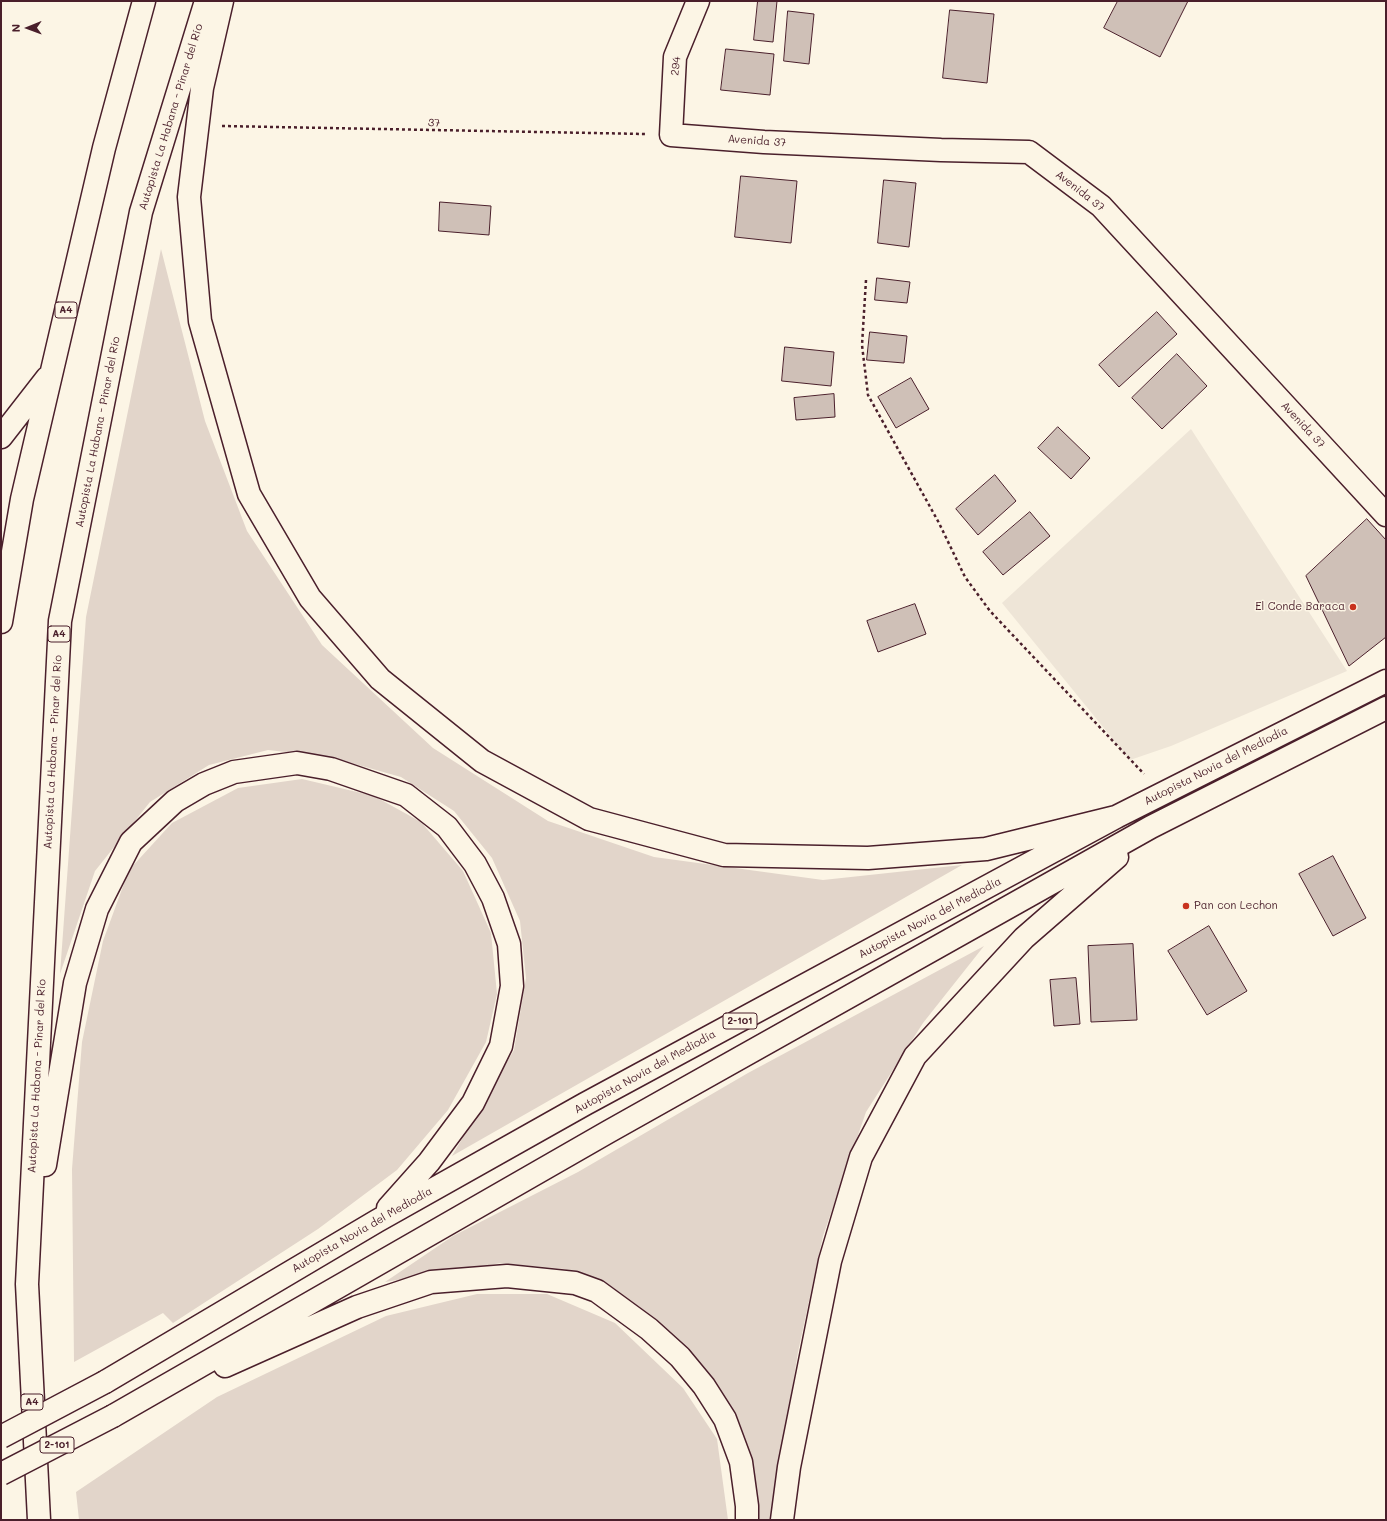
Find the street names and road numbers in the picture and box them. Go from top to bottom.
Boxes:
street label: Autopista La Habana - Pinar del Río [136,22,206,212]
street label: 294 [668,56,684,76]
street label: 37 [428,116,440,130]
street label: Avenida 37 [727,132,787,150]
street label: Avenida 37 [1053,168,1107,214]
road number: A4 [55,302,77,318]
street label: Autopista La Habana - Pinar del Río [73,335,123,529]
street label: Avenida 37 [1278,399,1328,451]
road number: A4 [48,626,70,642]
street label: Autopista La Habana - Pinar del Río [41,655,65,849]
street label: Autopista Novia del Mediodía [1142,724,1290,808]
street label: Autopista Novia del Mediodía [856,875,1004,961]
street label: Autopista La Habana - Pinar del Río [25,979,49,1173]
road number: 2-101 [723,1013,757,1029]
street label: Autopista Novia del Mediodía [572,1028,718,1116]
street label: Autopista Novia del Mediodía [290,1184,434,1276]
road number: A4 [21,1394,43,1410]
road number: 2-101 [40,1437,74,1453]

